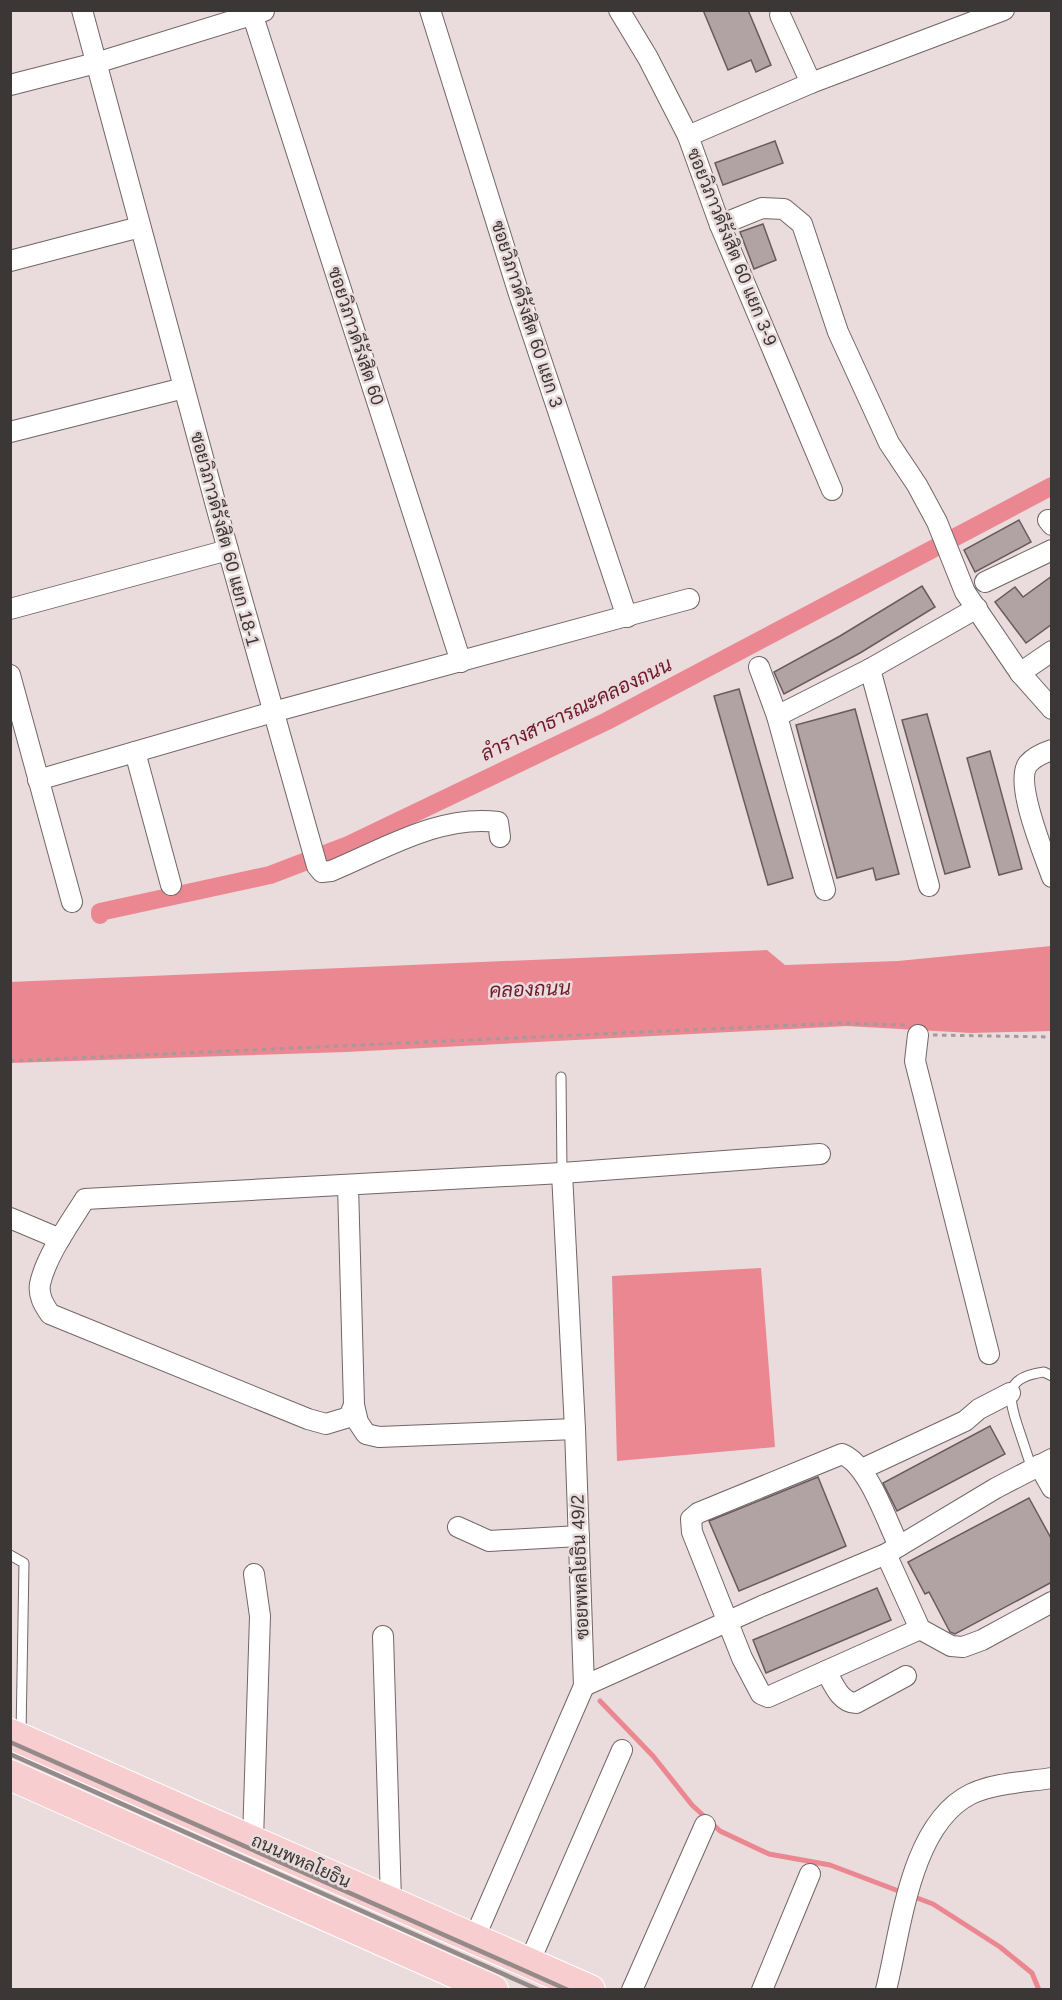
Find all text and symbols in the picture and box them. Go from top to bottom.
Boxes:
street label: ซอยวิภาวดีรังสิต 60 แยก 3-9 [683,144,784,349]
street label: ซอยวิภาวดีรังสิต 60 แยก 3 [487,217,570,410]
street label: ซอยวิภาวดีรังสิต 60 [324,263,391,408]
street label: ซอยวิภาวดีรังสิต 60 แยก 18-1 [187,429,266,648]
water label: ลำรางสาธารณะคลองถนน [476,652,675,765]
water label: คลองถนน [489,977,571,1001]
street label: ซอยพหลโยธิน 49/2 [564,1494,593,1640]
street label: ถนนพหลโยธิน [248,1827,355,1892]

